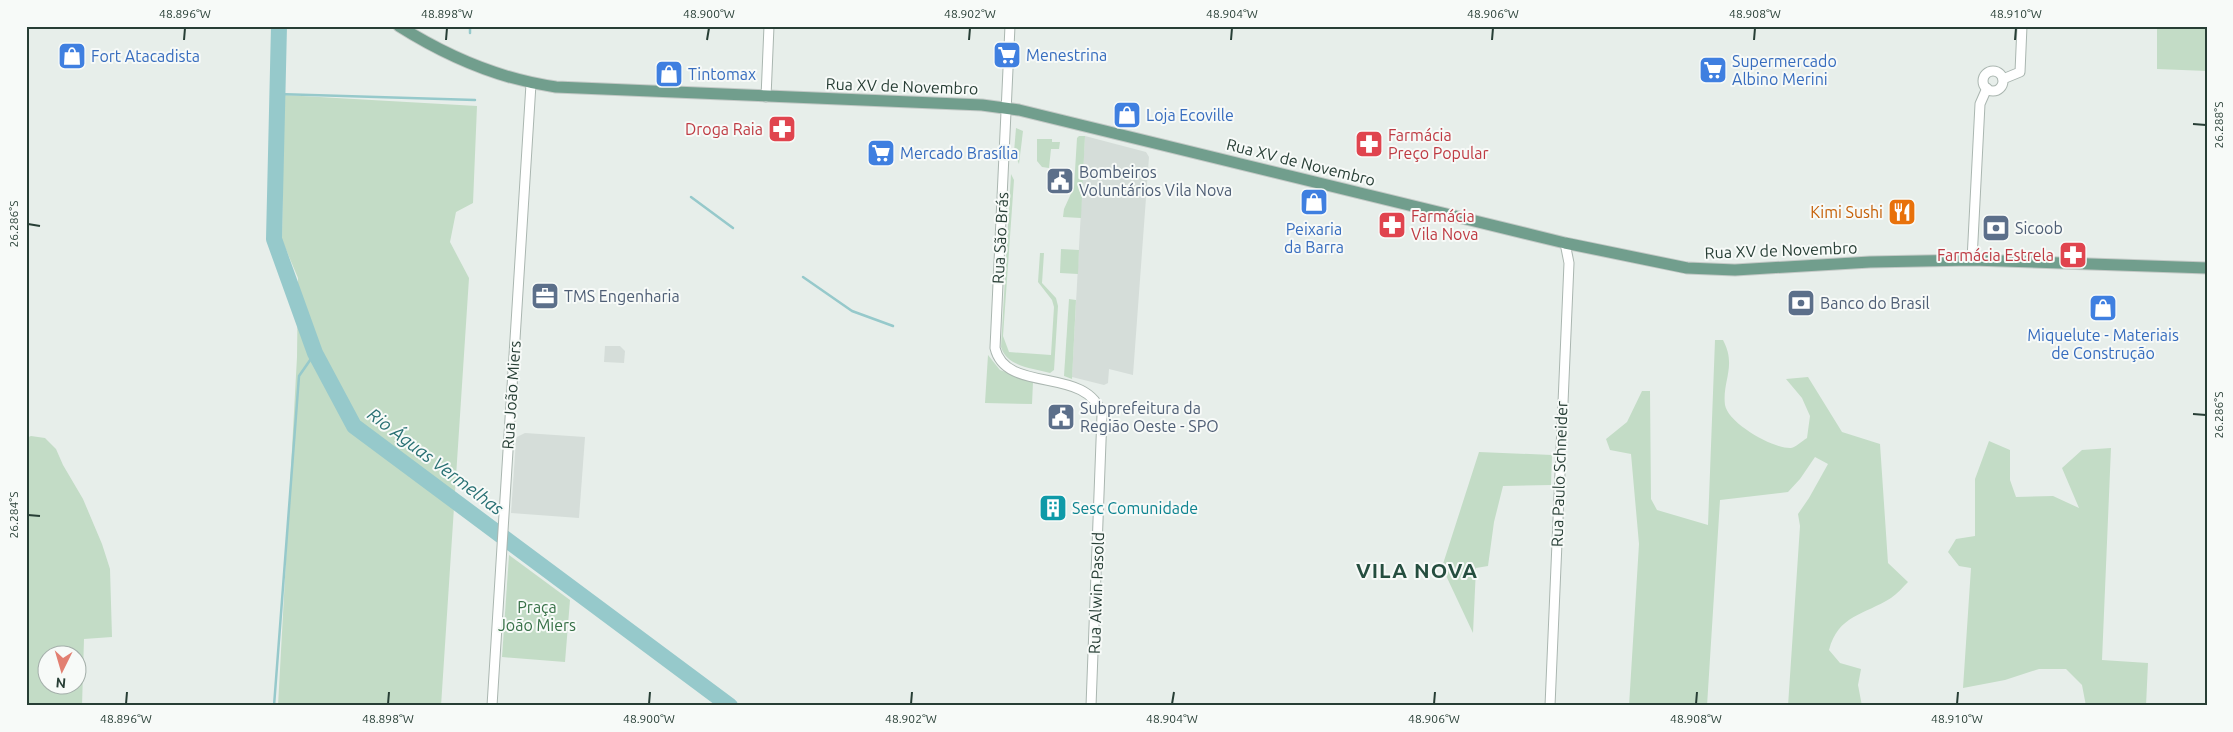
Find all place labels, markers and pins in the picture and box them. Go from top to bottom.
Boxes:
supermarket icon: Menestrina [992,40,1022,70]
shop icon: Fort Atacadista [57,41,87,71]
place label: Menestrina [1026,46,1107,64]
place label: Fort Atacadista [91,47,200,65]
place label: Supermercado Albino Merini [1732,52,1837,88]
supermarket icon: Supermercado Albino Merini [1698,55,1728,85]
shop icon: Tintomax [654,59,684,89]
place label: Tintomax [688,65,756,83]
shop icon: Loja Ecoville [1112,100,1142,130]
place label: Loja Ecoville [1146,106,1234,124]
pharmacy icon: Droga Raia [767,114,797,144]
place label: Droga Raia [685,120,763,138]
place label: Farmácia Preço Popular [1388,126,1489,162]
pharmacy icon: Farmácia Preço Popular [1354,129,1384,159]
supermarket icon: Mercado Brasília [866,138,896,168]
place label: Mercado Brasília [900,144,1018,162]
place label: Bombeiros Voluntários Vila Nova [1079,163,1232,199]
public building icon: Bombeiros Voluntários Vila Nova [1045,166,1075,196]
shop icon: Peixaria da Barra [1299,187,1329,217]
restaurant icon: Kimi Sushi [1887,197,1917,227]
place label: Kimi Sushi [1810,203,1883,221]
place label: Farmácia Vila Nova [1411,207,1478,243]
pharmacy icon: Farmácia Vila Nova [1377,210,1407,240]
bank icon: Sicoob [1981,213,2011,243]
place label: Sicoob [2015,219,2063,237]
place label: Peixaria da Barra [1284,220,1344,256]
pharmacy icon: Farmácia Estrela [2058,240,2088,270]
place label: Farmácia Estrela [1937,246,2054,264]
office icon: TMS Engenharia [530,281,560,311]
place label: TMS Engenharia [564,287,680,305]
bank icon: Banco do Brasil [1786,288,1816,318]
shop icon: Miquelute - Materiais de Construção [2088,293,2118,323]
place label: Banco do Brasil [1820,294,1930,312]
place label: Miquelute - Materiais de Construção [2027,326,2179,362]
place label: Subprefeitura da Região Oeste - SPO [1080,399,1219,435]
public building icon: Subprefeitura da Região Oeste - SPO [1046,402,1076,432]
building icon: Sesc Comunidade [1038,493,1068,523]
place label: Sesc Comunidade [1072,499,1198,517]

